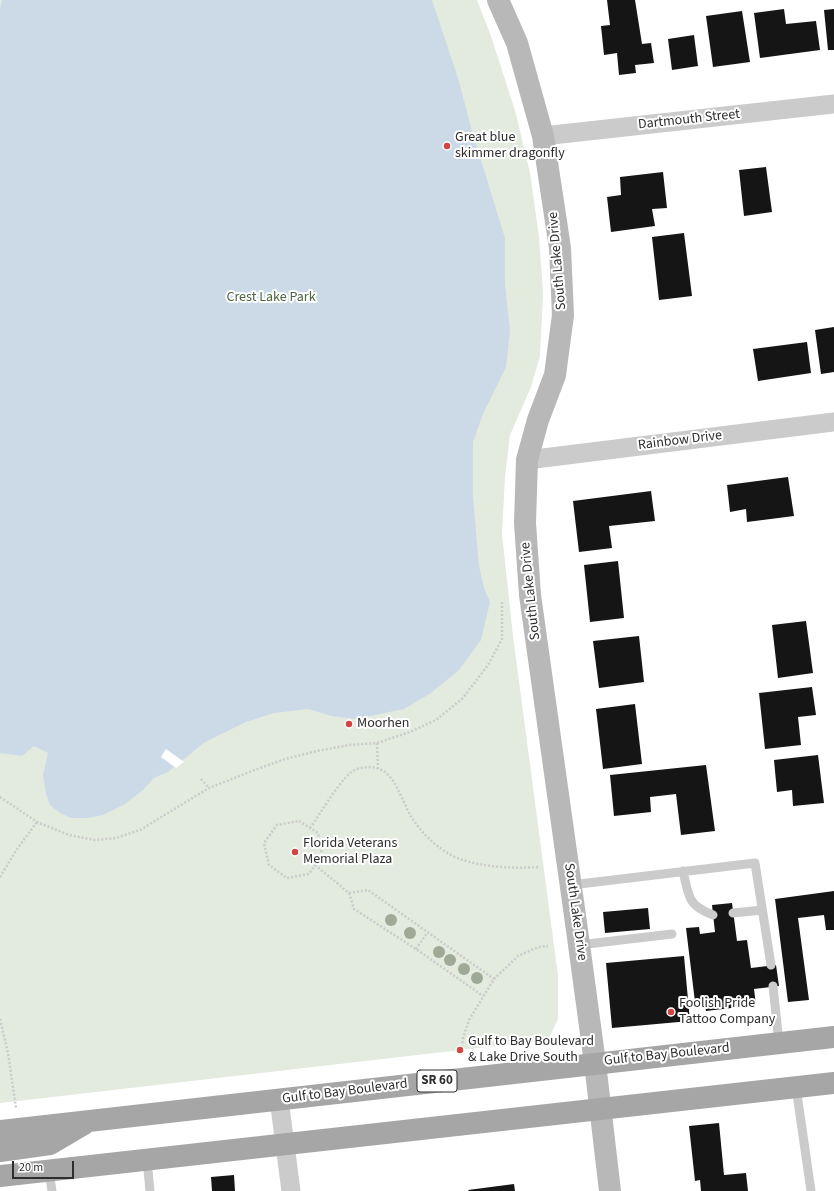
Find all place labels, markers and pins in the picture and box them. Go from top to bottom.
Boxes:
place label: Great blue skimmer dragonfly [455,130,565,162]
marker: Great blue skimmer dragonfly [442,141,452,151]
place label: Moorhen [357,716,409,732]
marker: Moorhen [344,719,354,729]
place label: Florida Veterans Memorial Plaza [303,836,397,868]
marker: Florida Veterans Memorial Plaza [290,847,300,857]
place label: Foolish Pride Tattoo Company [679,996,775,1028]
marker: Foolish Pride Tattoo Company [666,1007,676,1017]
place label: Gulf to Bay Boulevard & Lake Drive South [468,1034,594,1066]
marker: Gulf to Bay Boulevard & Lake Drive South [455,1045,465,1055]

